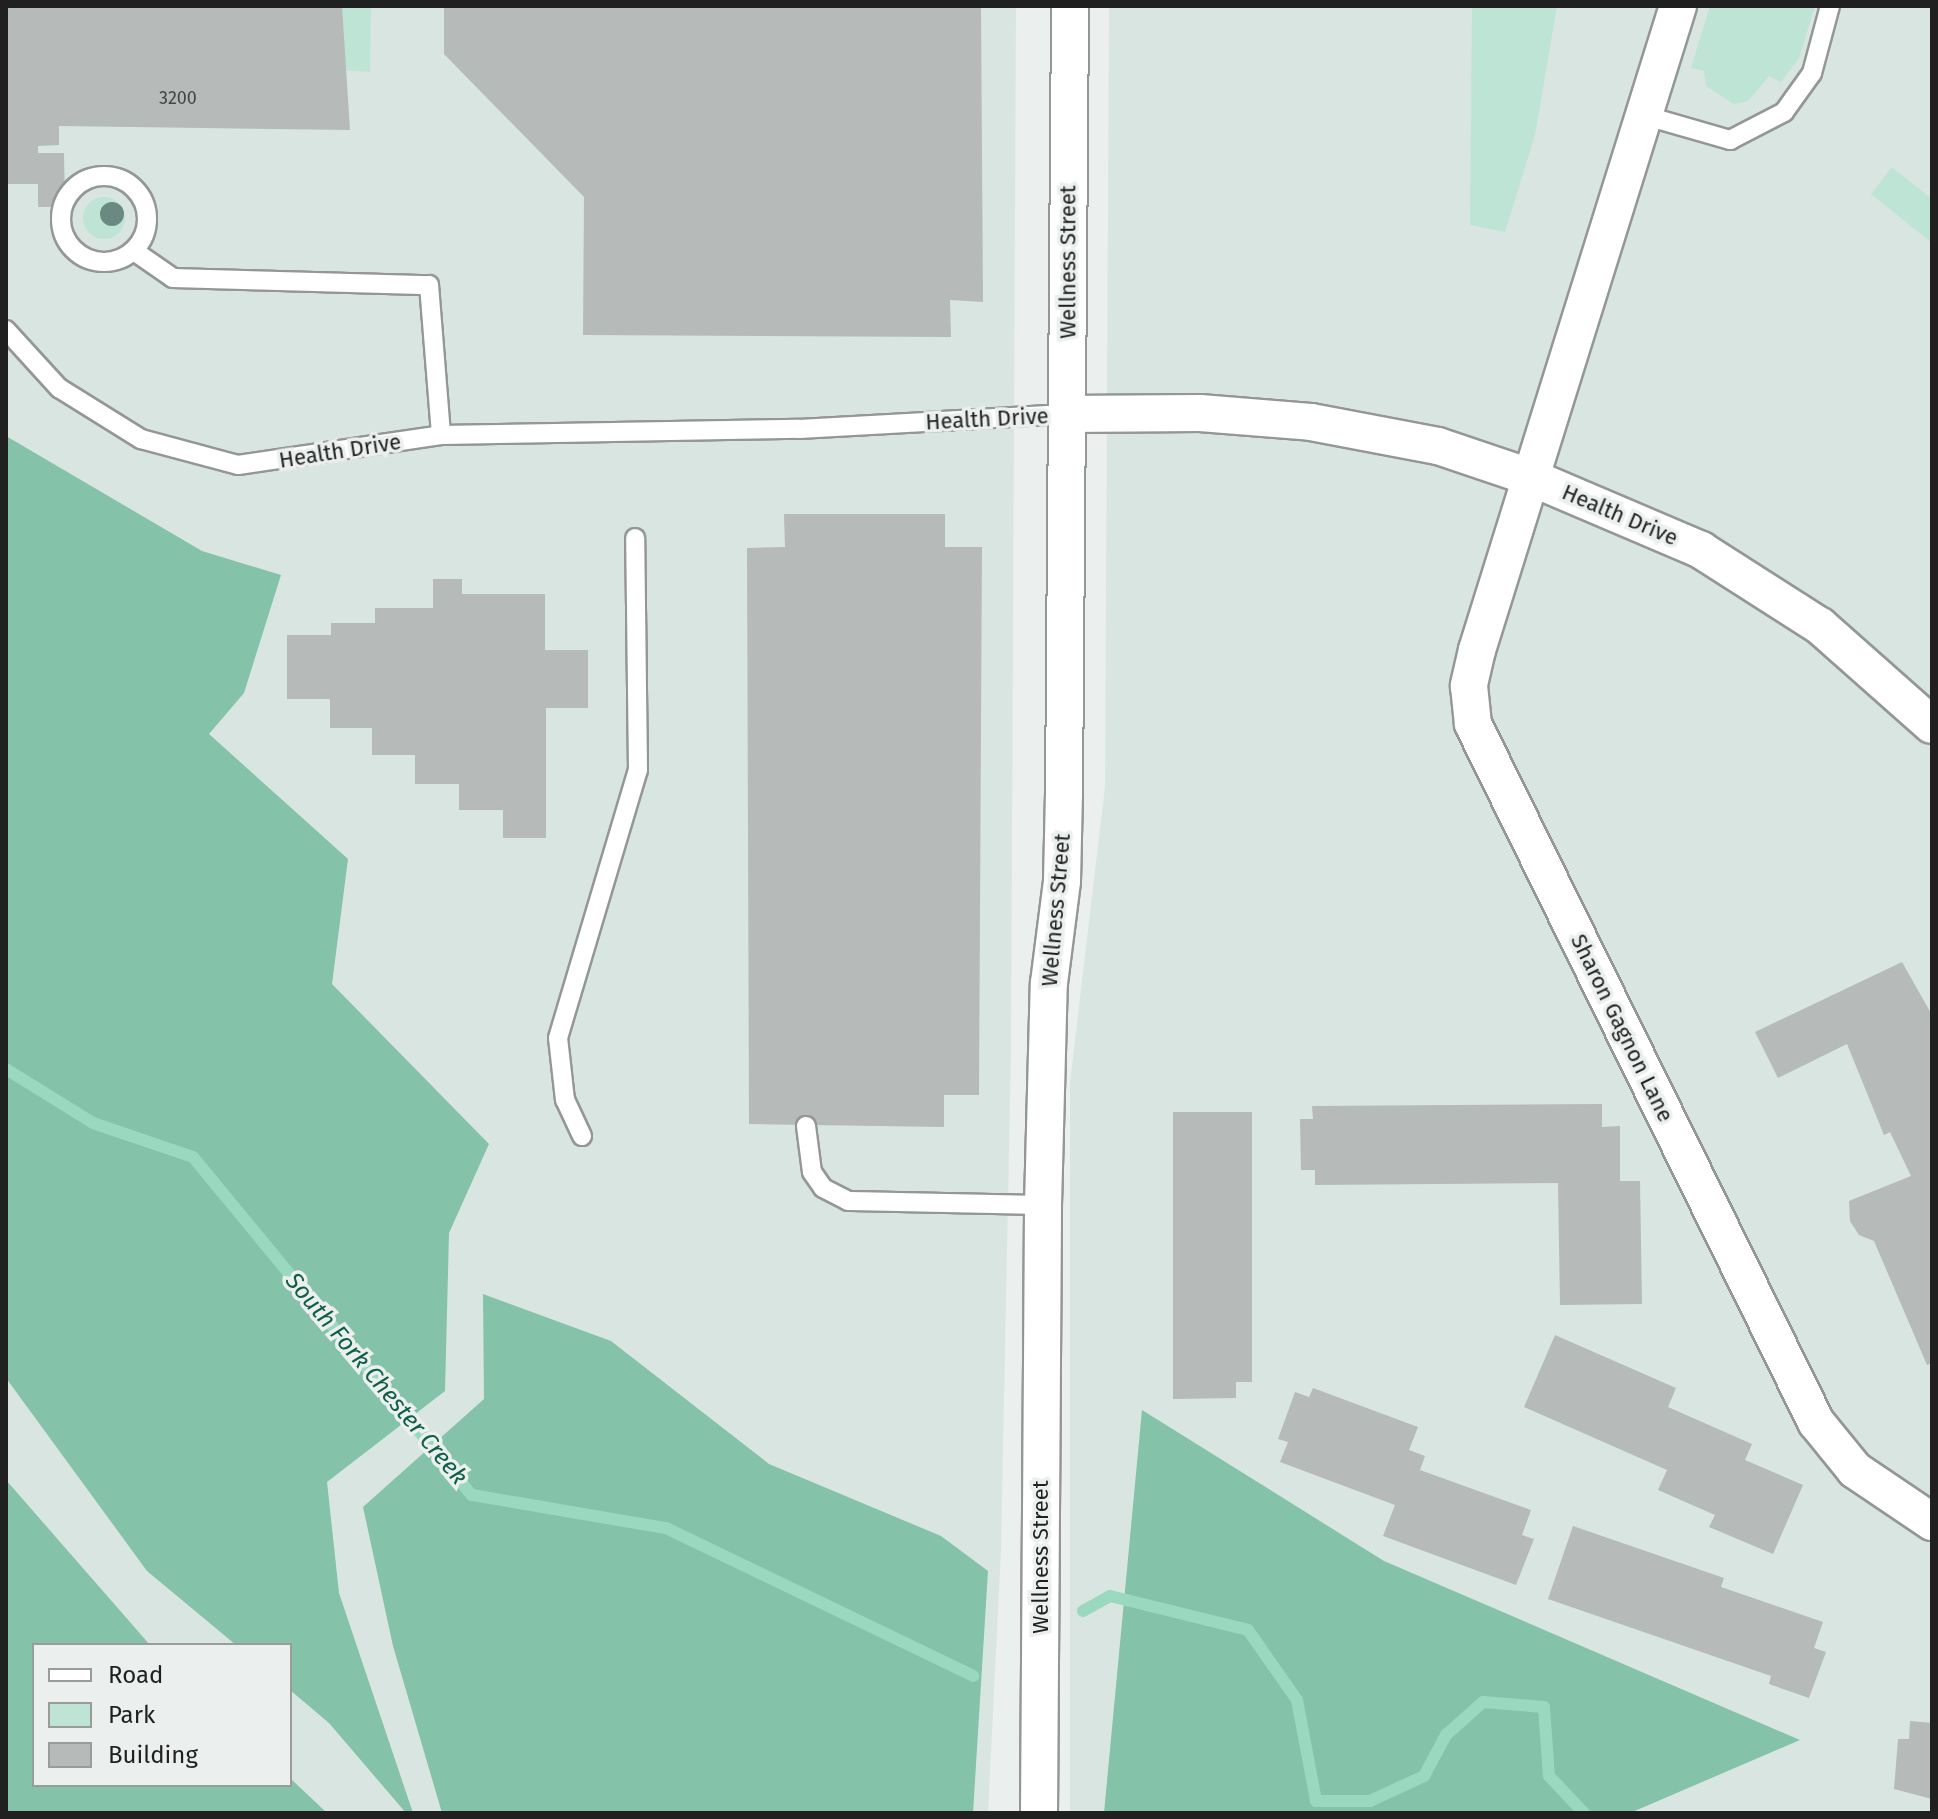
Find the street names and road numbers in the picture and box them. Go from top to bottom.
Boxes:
street label: Wellness Street [1055,185,1081,339]
street label: Health Drive [925,403,1049,435]
street label: Health Drive [277,428,403,474]
street label: Health Drive [1558,479,1682,551]
street label: Wellness Street [1036,832,1076,988]
street label: Sharon Gagnon Lane [1565,930,1679,1126]
street label: Wellness Street [1028,1480,1054,1634]

